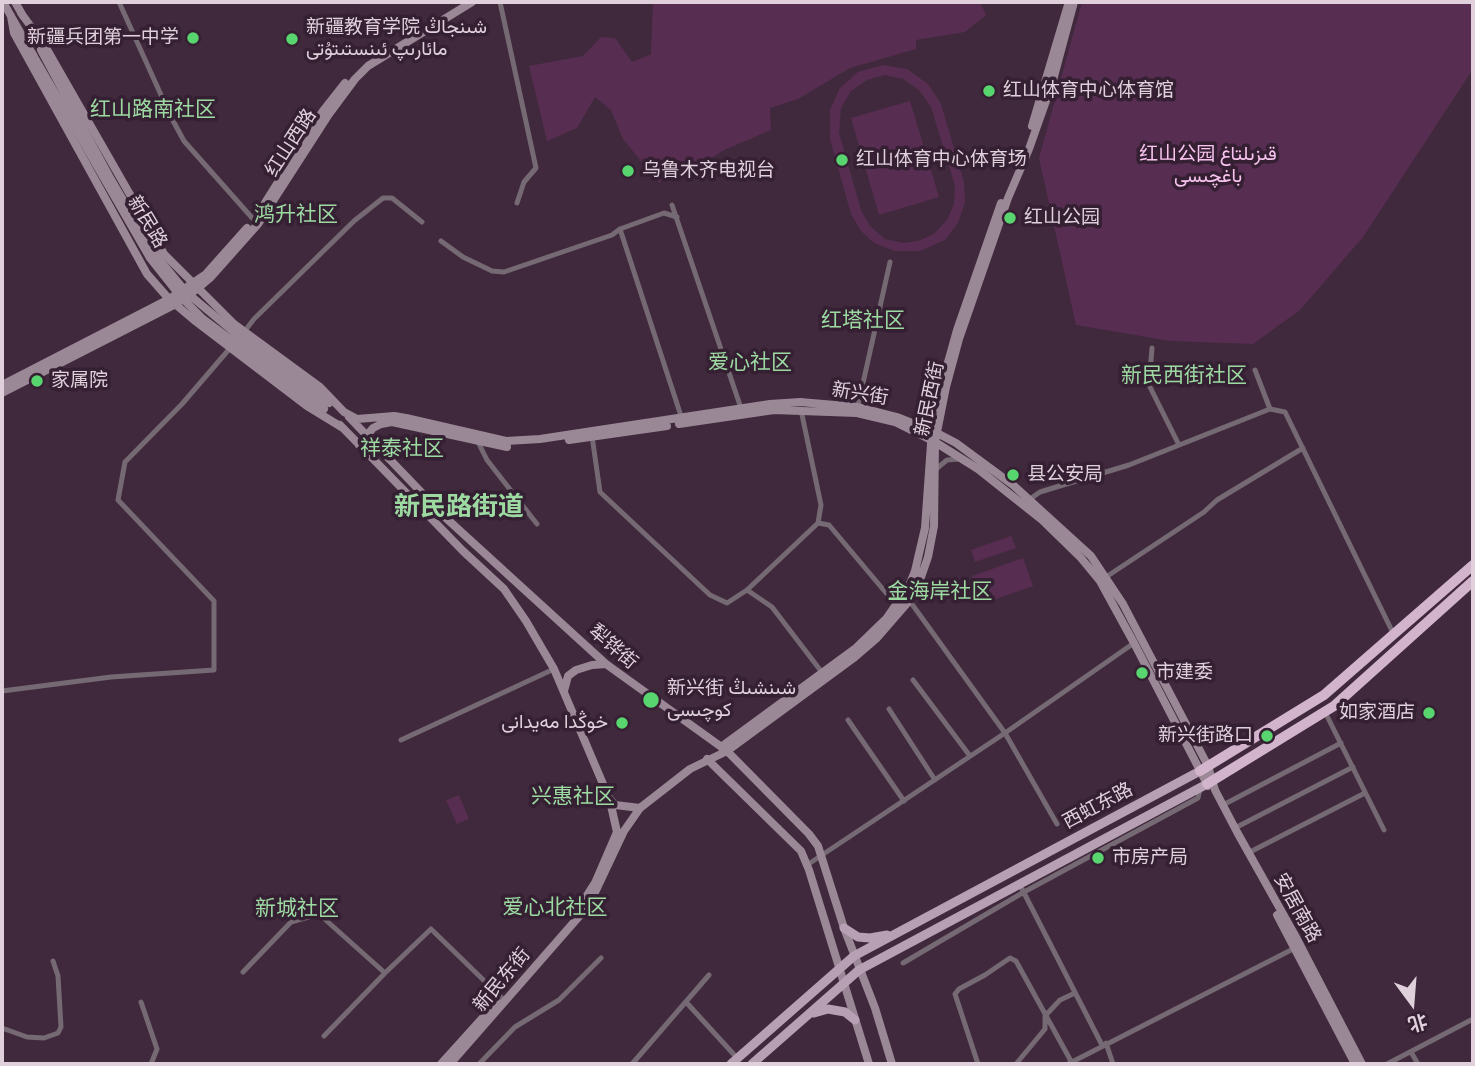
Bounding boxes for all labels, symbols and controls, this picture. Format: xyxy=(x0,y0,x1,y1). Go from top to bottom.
place label: 新疆教育学院 شىنجاڭ مائارىپ ئىنستىتۇتى xyxy=(306,17,487,61)
place label: 新疆兵团第一中学 xyxy=(27,27,179,49)
marker: 新疆兵团第一中学 xyxy=(185,30,201,46)
marker: 新疆教育学院 شىنجاڭ مائارىپ ئىنستىتۇتى xyxy=(284,31,300,47)
place label: 红山体育中心体育馆 xyxy=(1003,80,1174,102)
marker: 红山体育中心体育馆 xyxy=(981,83,997,99)
district label: 红山路南社区 xyxy=(90,97,216,123)
street label: 红山西路 xyxy=(261,105,321,181)
park label: 红山公园 قىزىلتاغ باغچىسى xyxy=(1139,144,1277,188)
place label: 红山体育中心体育场 xyxy=(856,149,1027,171)
marker: 红山体育中心体育场 xyxy=(834,152,850,168)
place label: 乌鲁木齐电视台 xyxy=(642,160,775,182)
marker: 乌鲁木齐电视台 xyxy=(620,163,636,179)
street label: 新民路 xyxy=(123,192,171,252)
district label: 鸿升社区 xyxy=(254,202,338,228)
place label: 红山公园 xyxy=(1024,207,1100,229)
marker: 红山公园 xyxy=(1002,210,1018,226)
district label: 红塔社区 xyxy=(821,308,905,334)
district label: 爱心社区 xyxy=(708,350,792,376)
street label: 新民西街 xyxy=(911,359,949,439)
district label: 新民西街社区 xyxy=(1121,363,1247,389)
place label: 家属院 xyxy=(51,370,108,392)
marker: 家属院 xyxy=(29,373,45,389)
street label: 新兴街 xyxy=(830,378,890,410)
district label: 祥泰社区 xyxy=(360,436,444,462)
place label: 县公安局 xyxy=(1027,464,1103,486)
marker: 县公安局 xyxy=(1005,467,1021,483)
district label: 新民路街道 xyxy=(394,491,524,523)
district label: 金海岸社区 xyxy=(888,579,992,605)
street label: 犁铧街 xyxy=(584,620,642,674)
place label: 市建委 xyxy=(1156,662,1213,684)
marker: 市建委 xyxy=(1134,665,1150,681)
place label: 新兴街 شىنشىڭ كوچىسى xyxy=(667,678,796,722)
marker: 新兴街 شىنشىڭ كوچىسى xyxy=(641,690,661,710)
place label: 如家酒店 xyxy=(1339,702,1415,724)
marker: 如家酒店 xyxy=(1421,705,1437,721)
place label: خوڭدا مەيدانى xyxy=(501,712,608,734)
marker: خوڭدا مەيدانى xyxy=(614,715,630,731)
place label: 新兴街路口 xyxy=(1158,725,1253,747)
marker: 新兴街路口 xyxy=(1259,728,1275,744)
street label: 西虹东路 xyxy=(1059,778,1137,834)
district label: 兴惠社区 xyxy=(531,784,615,810)
place label: 市房产局 xyxy=(1112,847,1188,869)
marker: 市房产局 xyxy=(1090,850,1106,866)
street label: 安居南路 xyxy=(1269,869,1325,947)
district label: 爱心北社区 xyxy=(503,895,607,921)
district label: 新城社区 xyxy=(255,896,339,922)
street label: 新民东街 xyxy=(469,944,535,1016)
north arrow xyxy=(1377,968,1447,1038)
text: 北 xyxy=(1405,1009,1430,1037)

